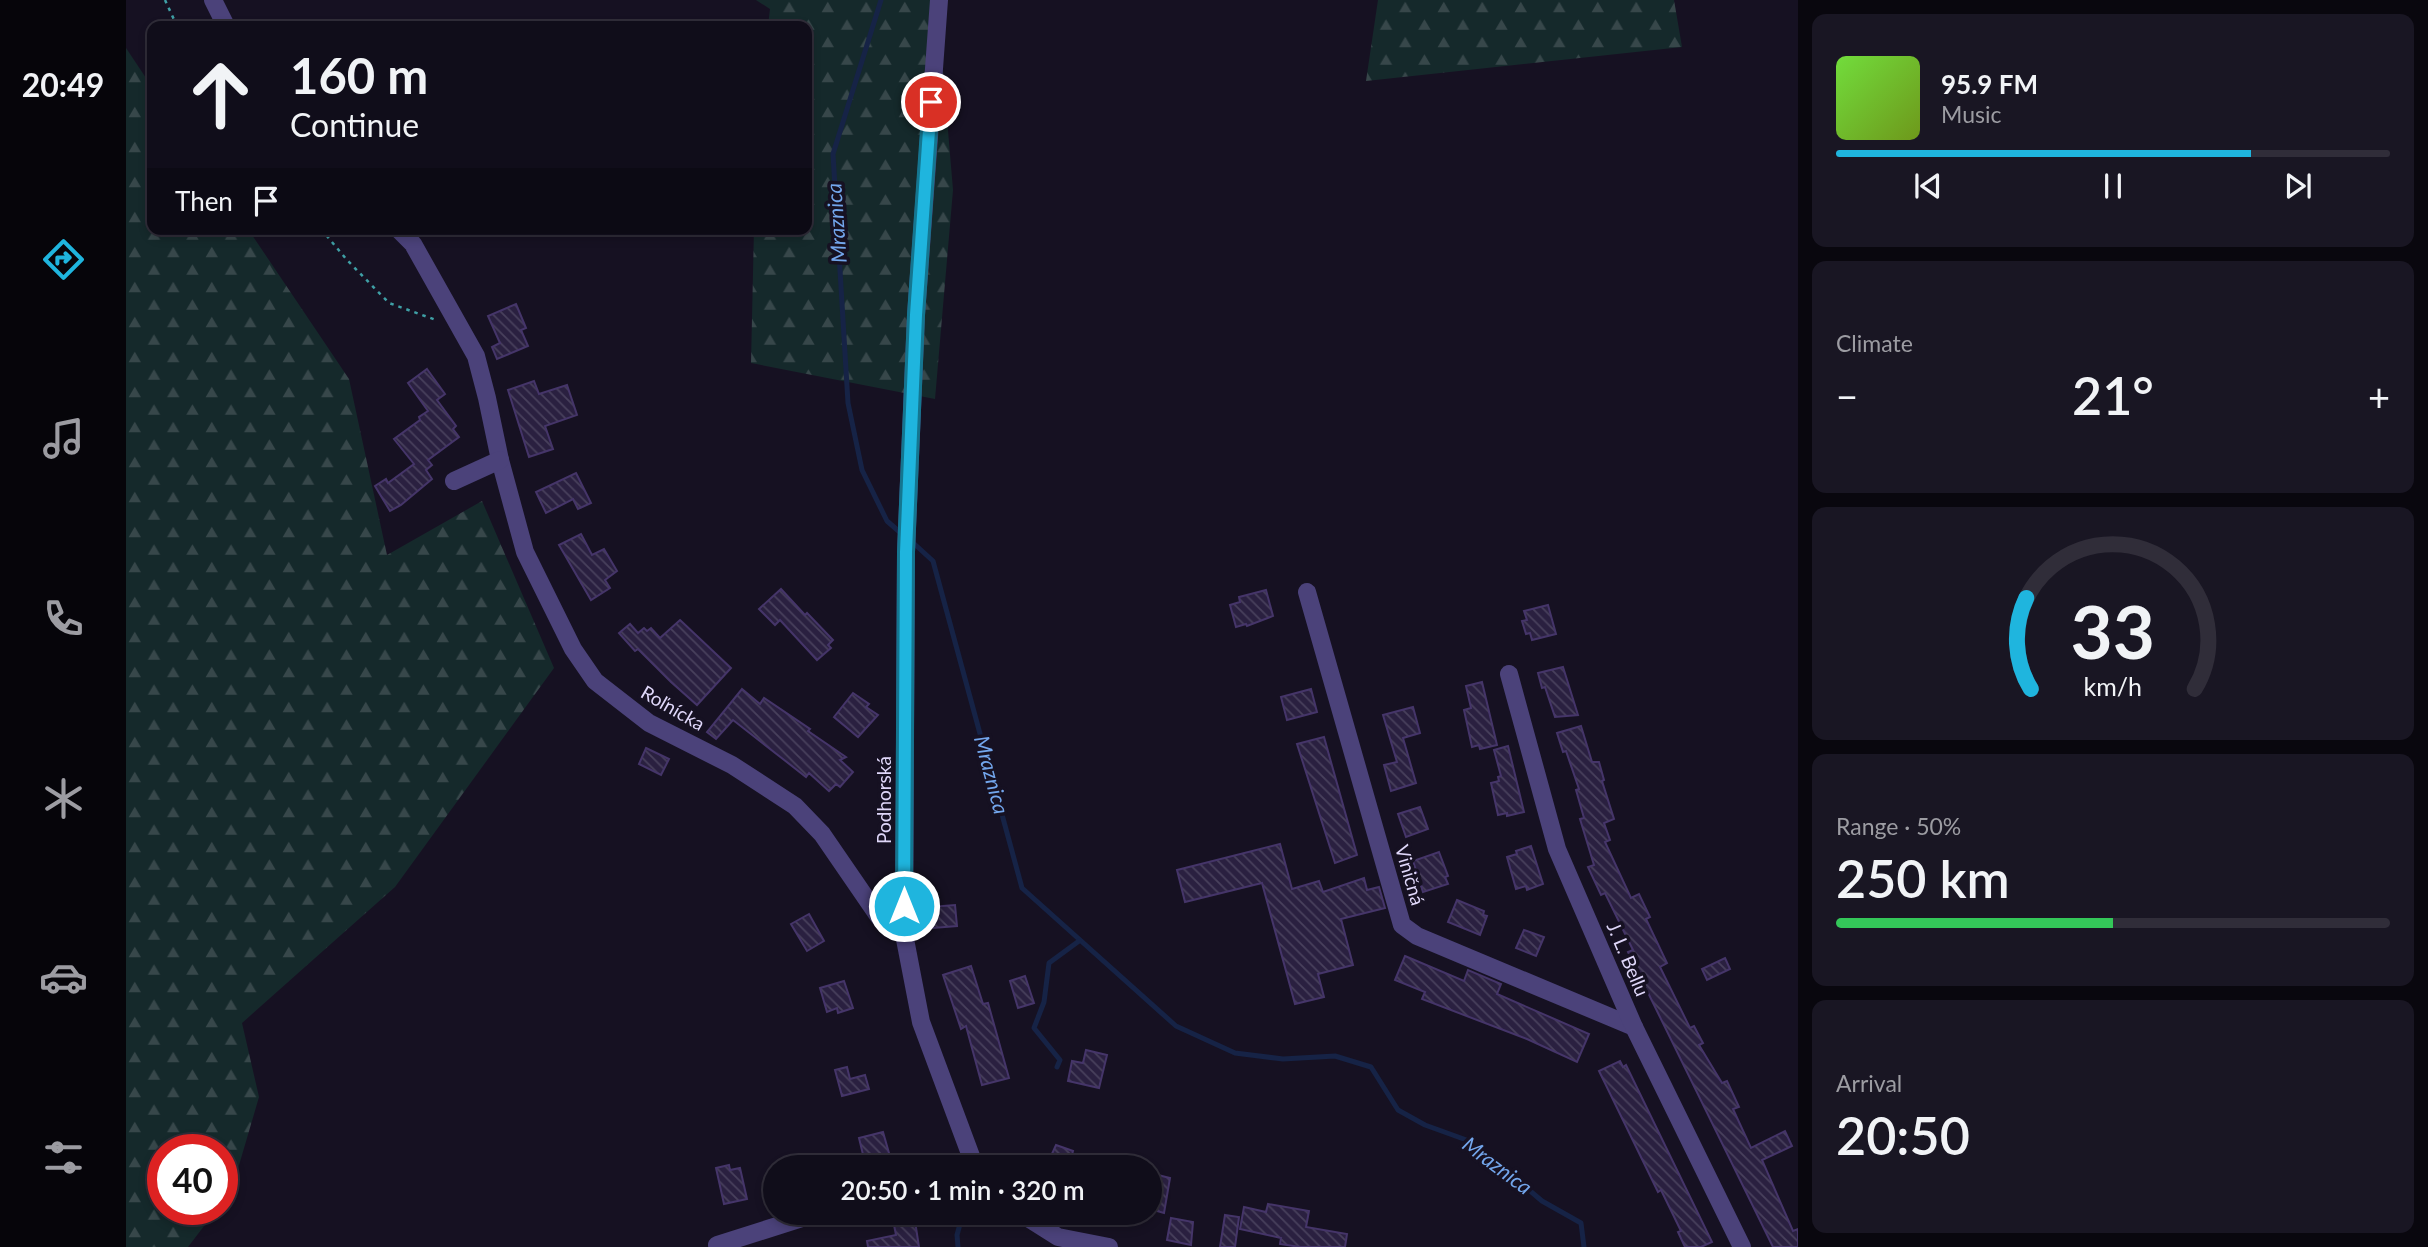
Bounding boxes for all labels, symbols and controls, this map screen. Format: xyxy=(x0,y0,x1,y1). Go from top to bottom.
text: 160 m xyxy=(290,46,428,104)
icon: ahead xyxy=(175,49,266,140)
text: 20:49 xyxy=(22,65,104,104)
text: 95.9 FM xyxy=(1941,68,2038,100)
pin xyxy=(901,72,961,132)
icon: arrive xyxy=(912,83,950,121)
text: Music xyxy=(1941,100,2001,128)
text: Continue xyxy=(290,105,419,144)
icon: previous xyxy=(1909,167,1947,205)
icon: pause xyxy=(2094,167,2132,205)
icon: next xyxy=(2279,167,2317,205)
icon: arrive xyxy=(247,182,285,220)
water label: Mraznica xyxy=(820,182,851,264)
text: Then xyxy=(175,185,233,217)
icon: directions xyxy=(39,235,88,284)
text: Climate xyxy=(1836,329,1913,357)
text: 21° xyxy=(2072,364,2154,426)
text: − xyxy=(1836,373,1858,419)
text: + xyxy=(2368,373,2390,419)
icon: music xyxy=(39,414,88,463)
text: 33 xyxy=(2071,588,2155,676)
icon: phone xyxy=(39,594,88,643)
text: km/h xyxy=(2084,671,2142,701)
street label: Roľnícka xyxy=(637,680,709,735)
water label: Mraznica xyxy=(970,733,1015,817)
street label: Podhorská xyxy=(872,756,895,844)
icon: climate xyxy=(39,774,88,823)
text: Range · 50% xyxy=(1836,812,1961,840)
street label: Viničná xyxy=(1391,842,1430,908)
text: 250 km xyxy=(1836,847,2010,909)
position arrow xyxy=(867,869,941,943)
street label: J. L. Bellu xyxy=(1603,918,1654,999)
icon: car xyxy=(39,953,88,1002)
text: Arrival xyxy=(1836,1069,1902,1097)
text: 20:50 xyxy=(1836,1104,1970,1166)
water label: Mraznica xyxy=(1458,1131,1538,1199)
icon: filters xyxy=(39,1133,88,1182)
speed limit sign: 40 xyxy=(147,1134,238,1225)
text: 20:50 · 1 min · 320 m xyxy=(840,1174,1085,1206)

